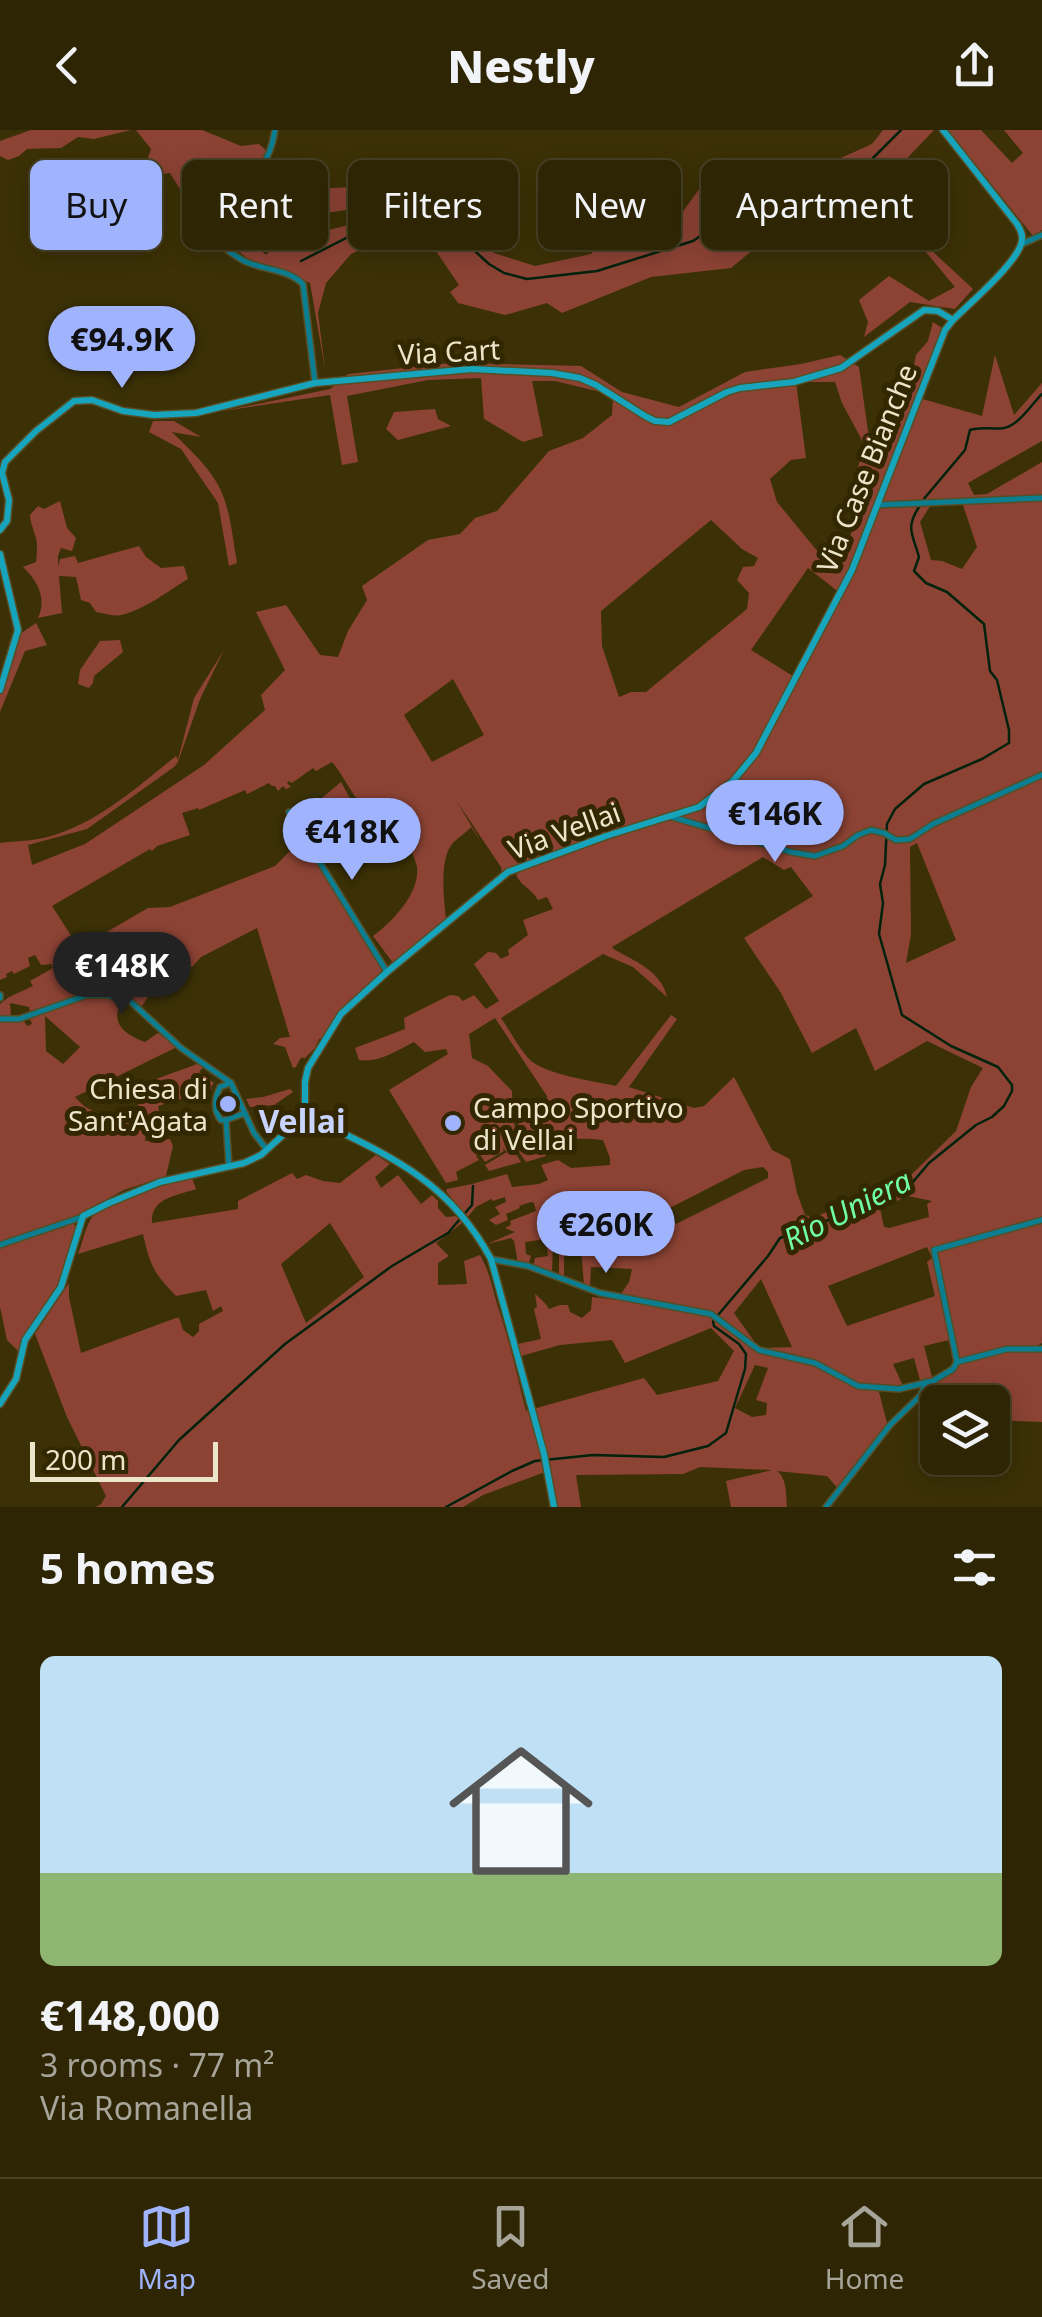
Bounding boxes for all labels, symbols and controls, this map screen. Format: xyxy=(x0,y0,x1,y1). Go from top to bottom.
text: Nestly xyxy=(447,35,595,96)
icon: back xyxy=(40,38,95,93)
icon: share xyxy=(947,38,1002,93)
chip: Buy xyxy=(30,160,162,250)
chip: Rent xyxy=(182,160,328,250)
chip: Filters xyxy=(348,160,518,250)
chip: New xyxy=(538,160,681,250)
chip: Apartment xyxy=(701,160,948,250)
pin: €94.9K xyxy=(41,306,203,391)
text: €94.9K xyxy=(70,317,174,360)
street label: Via Cart xyxy=(397,329,501,373)
street label: Via Case Bianche xyxy=(807,358,925,578)
pin: €146K xyxy=(705,780,845,865)
text: €146K xyxy=(728,791,822,834)
street label: Via Vellai xyxy=(503,792,625,868)
pin: €418K xyxy=(282,798,422,883)
text: €418K xyxy=(305,809,399,852)
pin: €148K xyxy=(52,932,192,1017)
text: €148K xyxy=(75,943,169,986)
place label: Chiesa di Sant'Agata xyxy=(68,1069,208,1139)
place label: Campo Sportivo di Vellai xyxy=(473,1088,684,1158)
marker: Chiesa di Sant'Agata xyxy=(217,1093,239,1115)
district label: Vellai xyxy=(258,1099,346,1142)
marker: Campo Sportivo di Vellai xyxy=(442,1112,464,1134)
water label: Rio Uniera xyxy=(776,1159,918,1259)
pin: €260K xyxy=(536,1191,676,1276)
text: €260K xyxy=(559,1202,653,1245)
map controls xyxy=(920,1385,1010,1475)
button: layers xyxy=(920,1385,1010,1475)
scale bar xyxy=(30,1437,218,1482)
text: 200 m xyxy=(45,1440,127,1478)
text: 5 homes xyxy=(40,1539,216,1596)
icon: filters xyxy=(947,1540,1002,1595)
icon: home xyxy=(431,1721,611,1901)
text: €148,000 xyxy=(40,1986,220,2043)
text: 3 rooms · 77 m² xyxy=(40,2043,274,2086)
text: Via Romanella xyxy=(40,2086,253,2129)
tab: Map xyxy=(138,2199,196,2297)
tab: Saved xyxy=(471,2199,549,2297)
tab: Home xyxy=(825,2199,904,2297)

